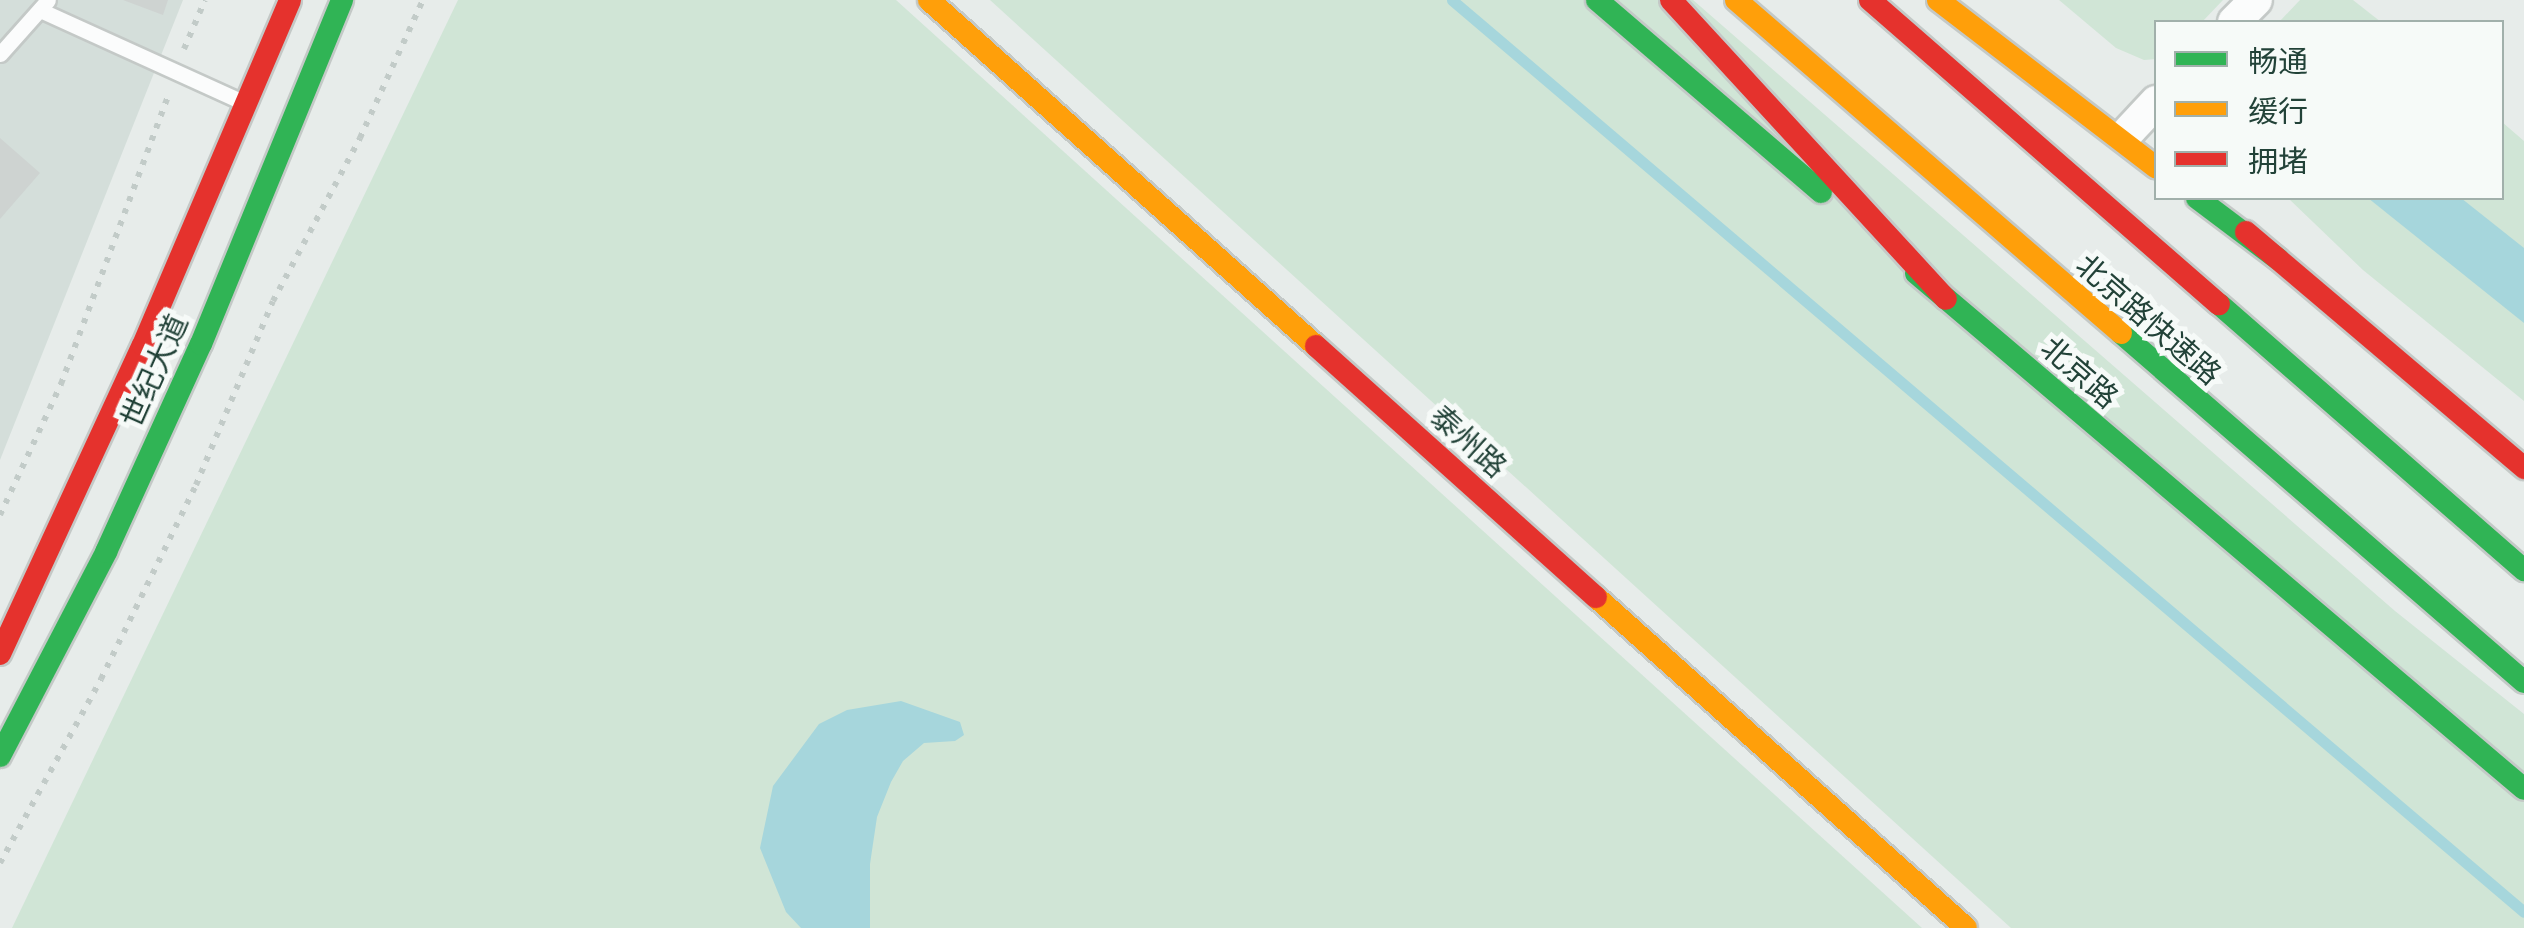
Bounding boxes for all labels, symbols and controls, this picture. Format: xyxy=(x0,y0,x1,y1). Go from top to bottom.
legend xyxy=(2154,20,2504,200)
text: 畅通 xyxy=(2248,44,2308,80)
text: 缓行 xyxy=(2248,94,2308,130)
text: 拥堵 xyxy=(2248,144,2308,180)
street label: 北京路快速路 xyxy=(2068,247,2228,393)
street label: 世纪大道 xyxy=(114,309,196,433)
street label: 北京路 xyxy=(2033,330,2125,416)
street label: 泰州路 xyxy=(1423,399,1513,485)

